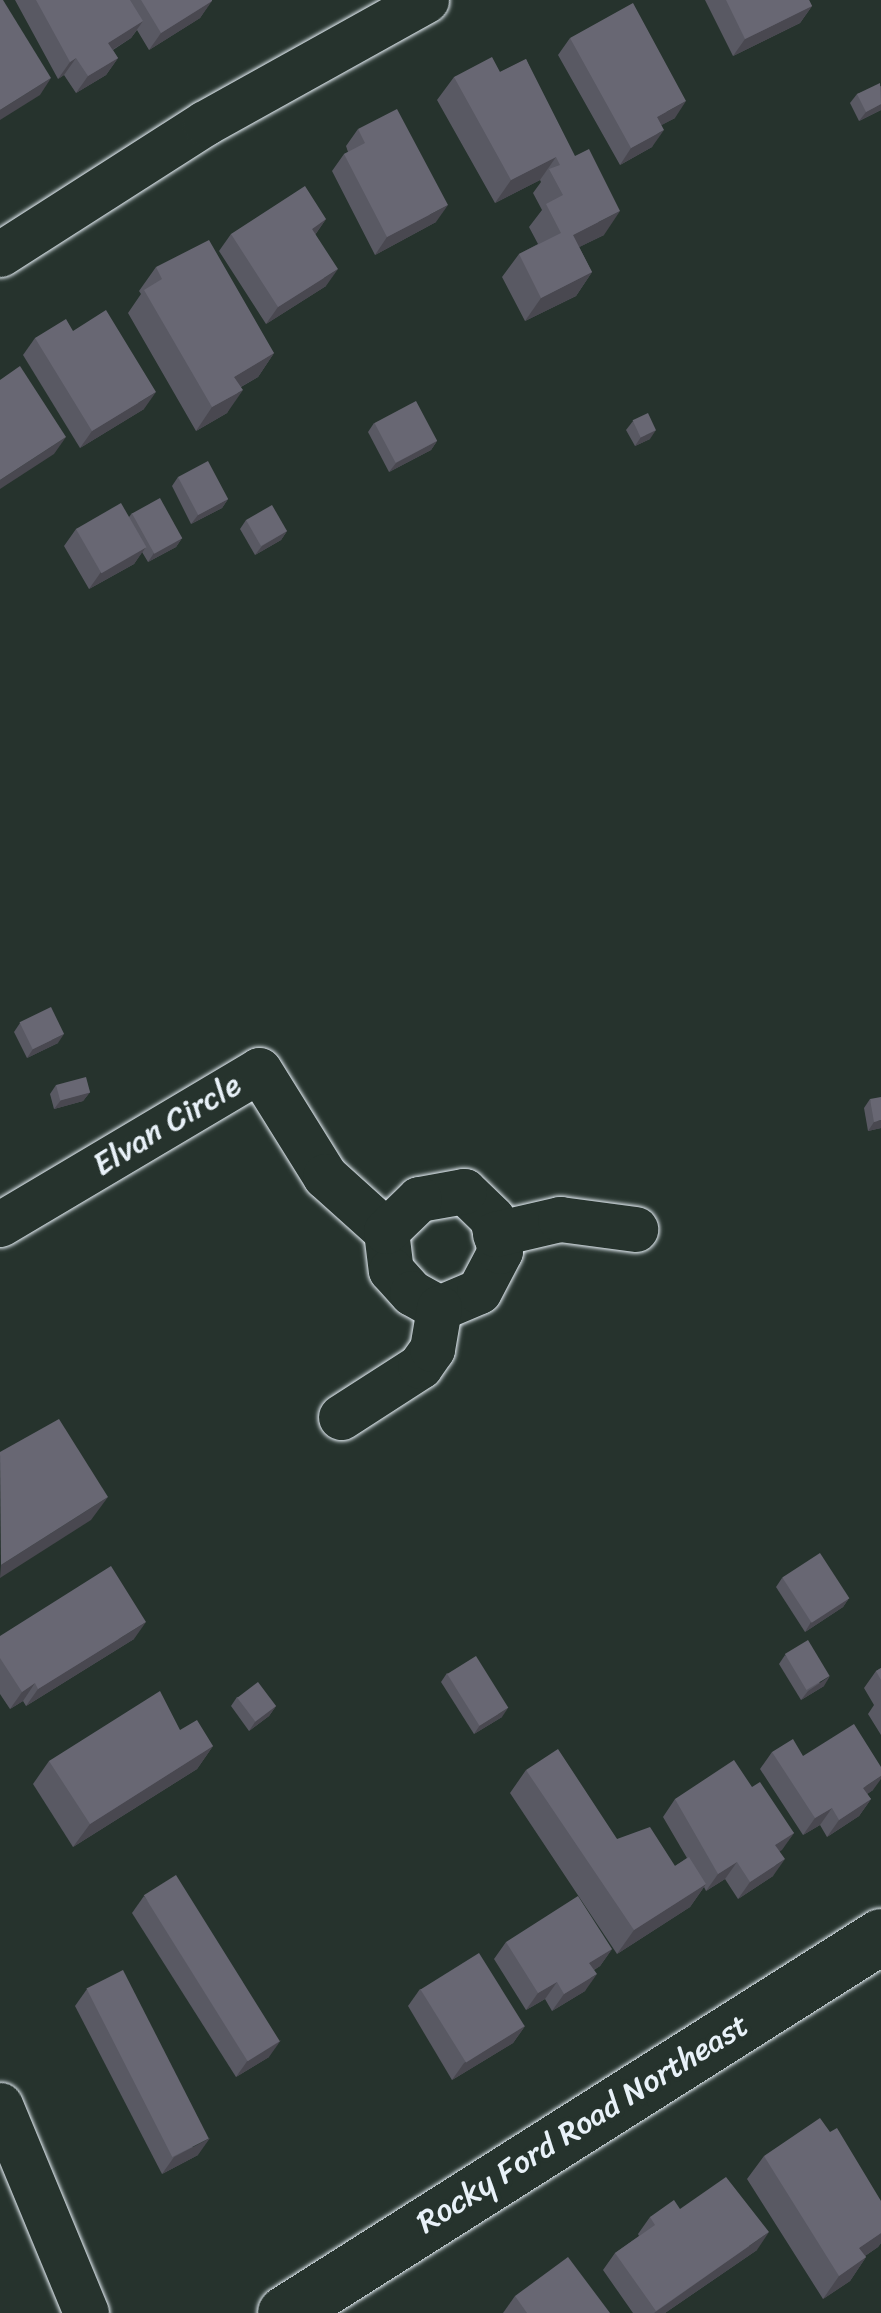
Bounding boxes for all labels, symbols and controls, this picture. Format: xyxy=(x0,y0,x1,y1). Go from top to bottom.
street label: Elvan Circle xyxy=(86,1066,248,1184)
street label: Rocky Ford Road Northeast xyxy=(409,2005,757,2243)

